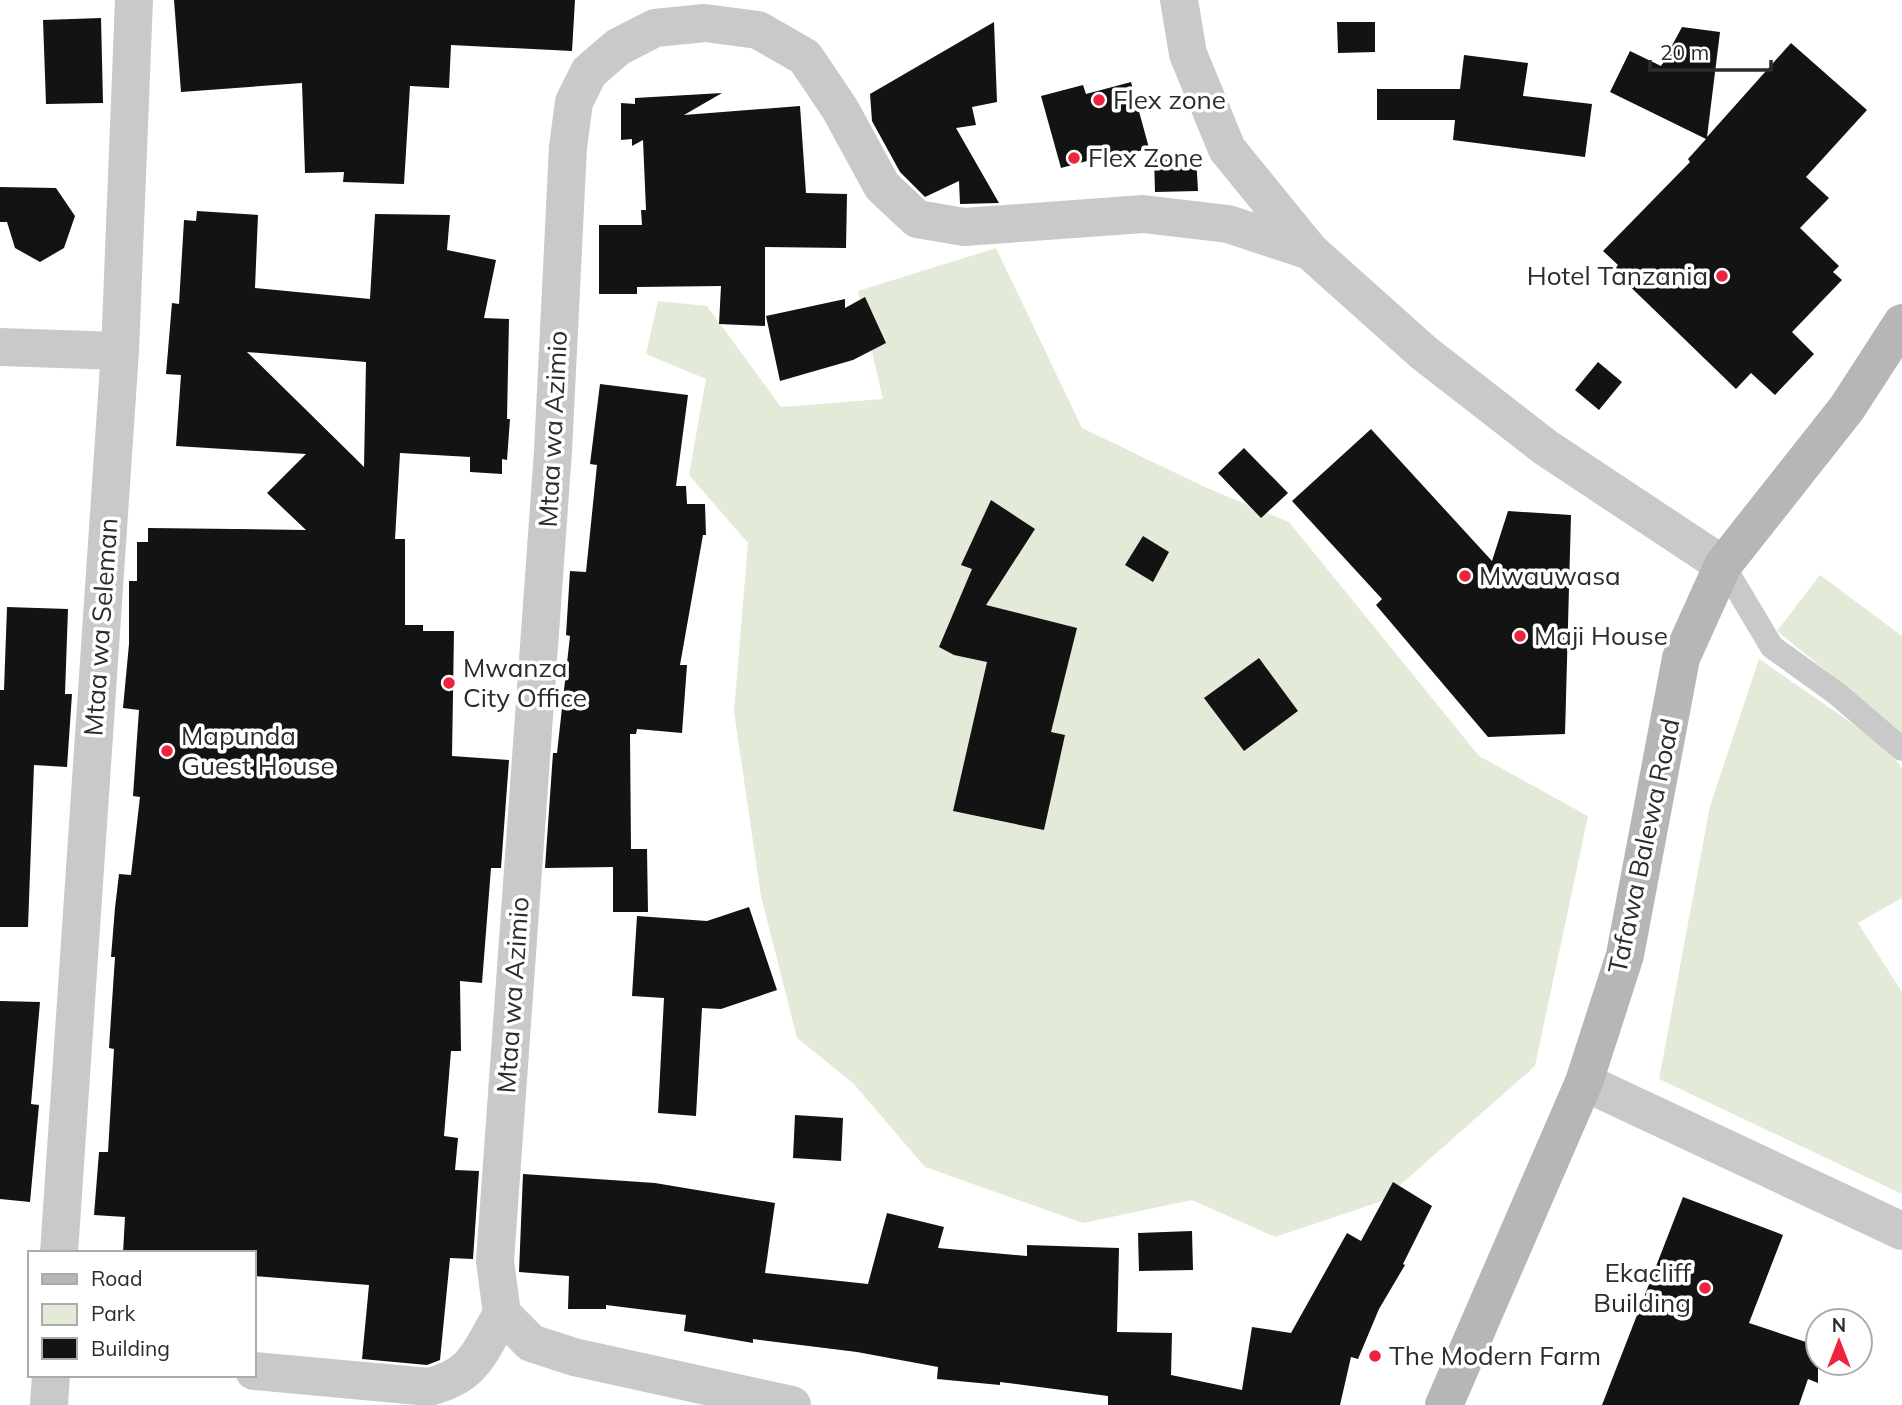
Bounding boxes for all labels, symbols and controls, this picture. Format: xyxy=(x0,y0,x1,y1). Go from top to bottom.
scale bar xyxy=(1650,28,1771,72)
text: 20 m xyxy=(1660,39,1709,65)
place label: Flex zone xyxy=(1113,83,1226,116)
marker: Flex zone xyxy=(1091,92,1107,108)
place label: Flex Zone xyxy=(1088,141,1203,174)
marker: Flex Zone xyxy=(1066,150,1082,166)
place label: Hotel Tanzania xyxy=(1527,259,1708,292)
marker: Hotel Tanzania xyxy=(1714,268,1730,284)
street label: Mtaa wa Azimio xyxy=(531,330,574,528)
street label: Mtaa wa Seleman xyxy=(76,517,125,737)
place label: Mwauwasa xyxy=(1479,559,1621,592)
marker: Mwauwasa xyxy=(1457,568,1473,584)
place label: Maji House xyxy=(1534,619,1668,652)
marker: Maji House xyxy=(1512,628,1528,644)
place label: Mwanza City Office xyxy=(463,651,587,714)
marker: Mwanza City Office xyxy=(441,675,457,691)
street label: Tafawa Balewa Road xyxy=(1600,715,1687,977)
place label: Mapunda Guest House xyxy=(181,719,335,782)
marker: Mapunda Guest House xyxy=(159,743,175,759)
street label: Mtaa wa Azimio xyxy=(489,896,536,1094)
legend xyxy=(28,1251,256,1377)
place label: Ekacliff Building xyxy=(1593,1256,1692,1319)
text: Road xyxy=(91,1265,142,1291)
marker: Ekacliff Building xyxy=(1697,1280,1713,1296)
text: Park xyxy=(91,1300,135,1326)
north arrow xyxy=(1804,1307,1874,1377)
text: N xyxy=(1832,1313,1846,1337)
text: Building xyxy=(91,1335,170,1361)
place label: The Modern Farm xyxy=(1389,1339,1601,1372)
marker: The Modern Farm xyxy=(1367,1348,1383,1364)

